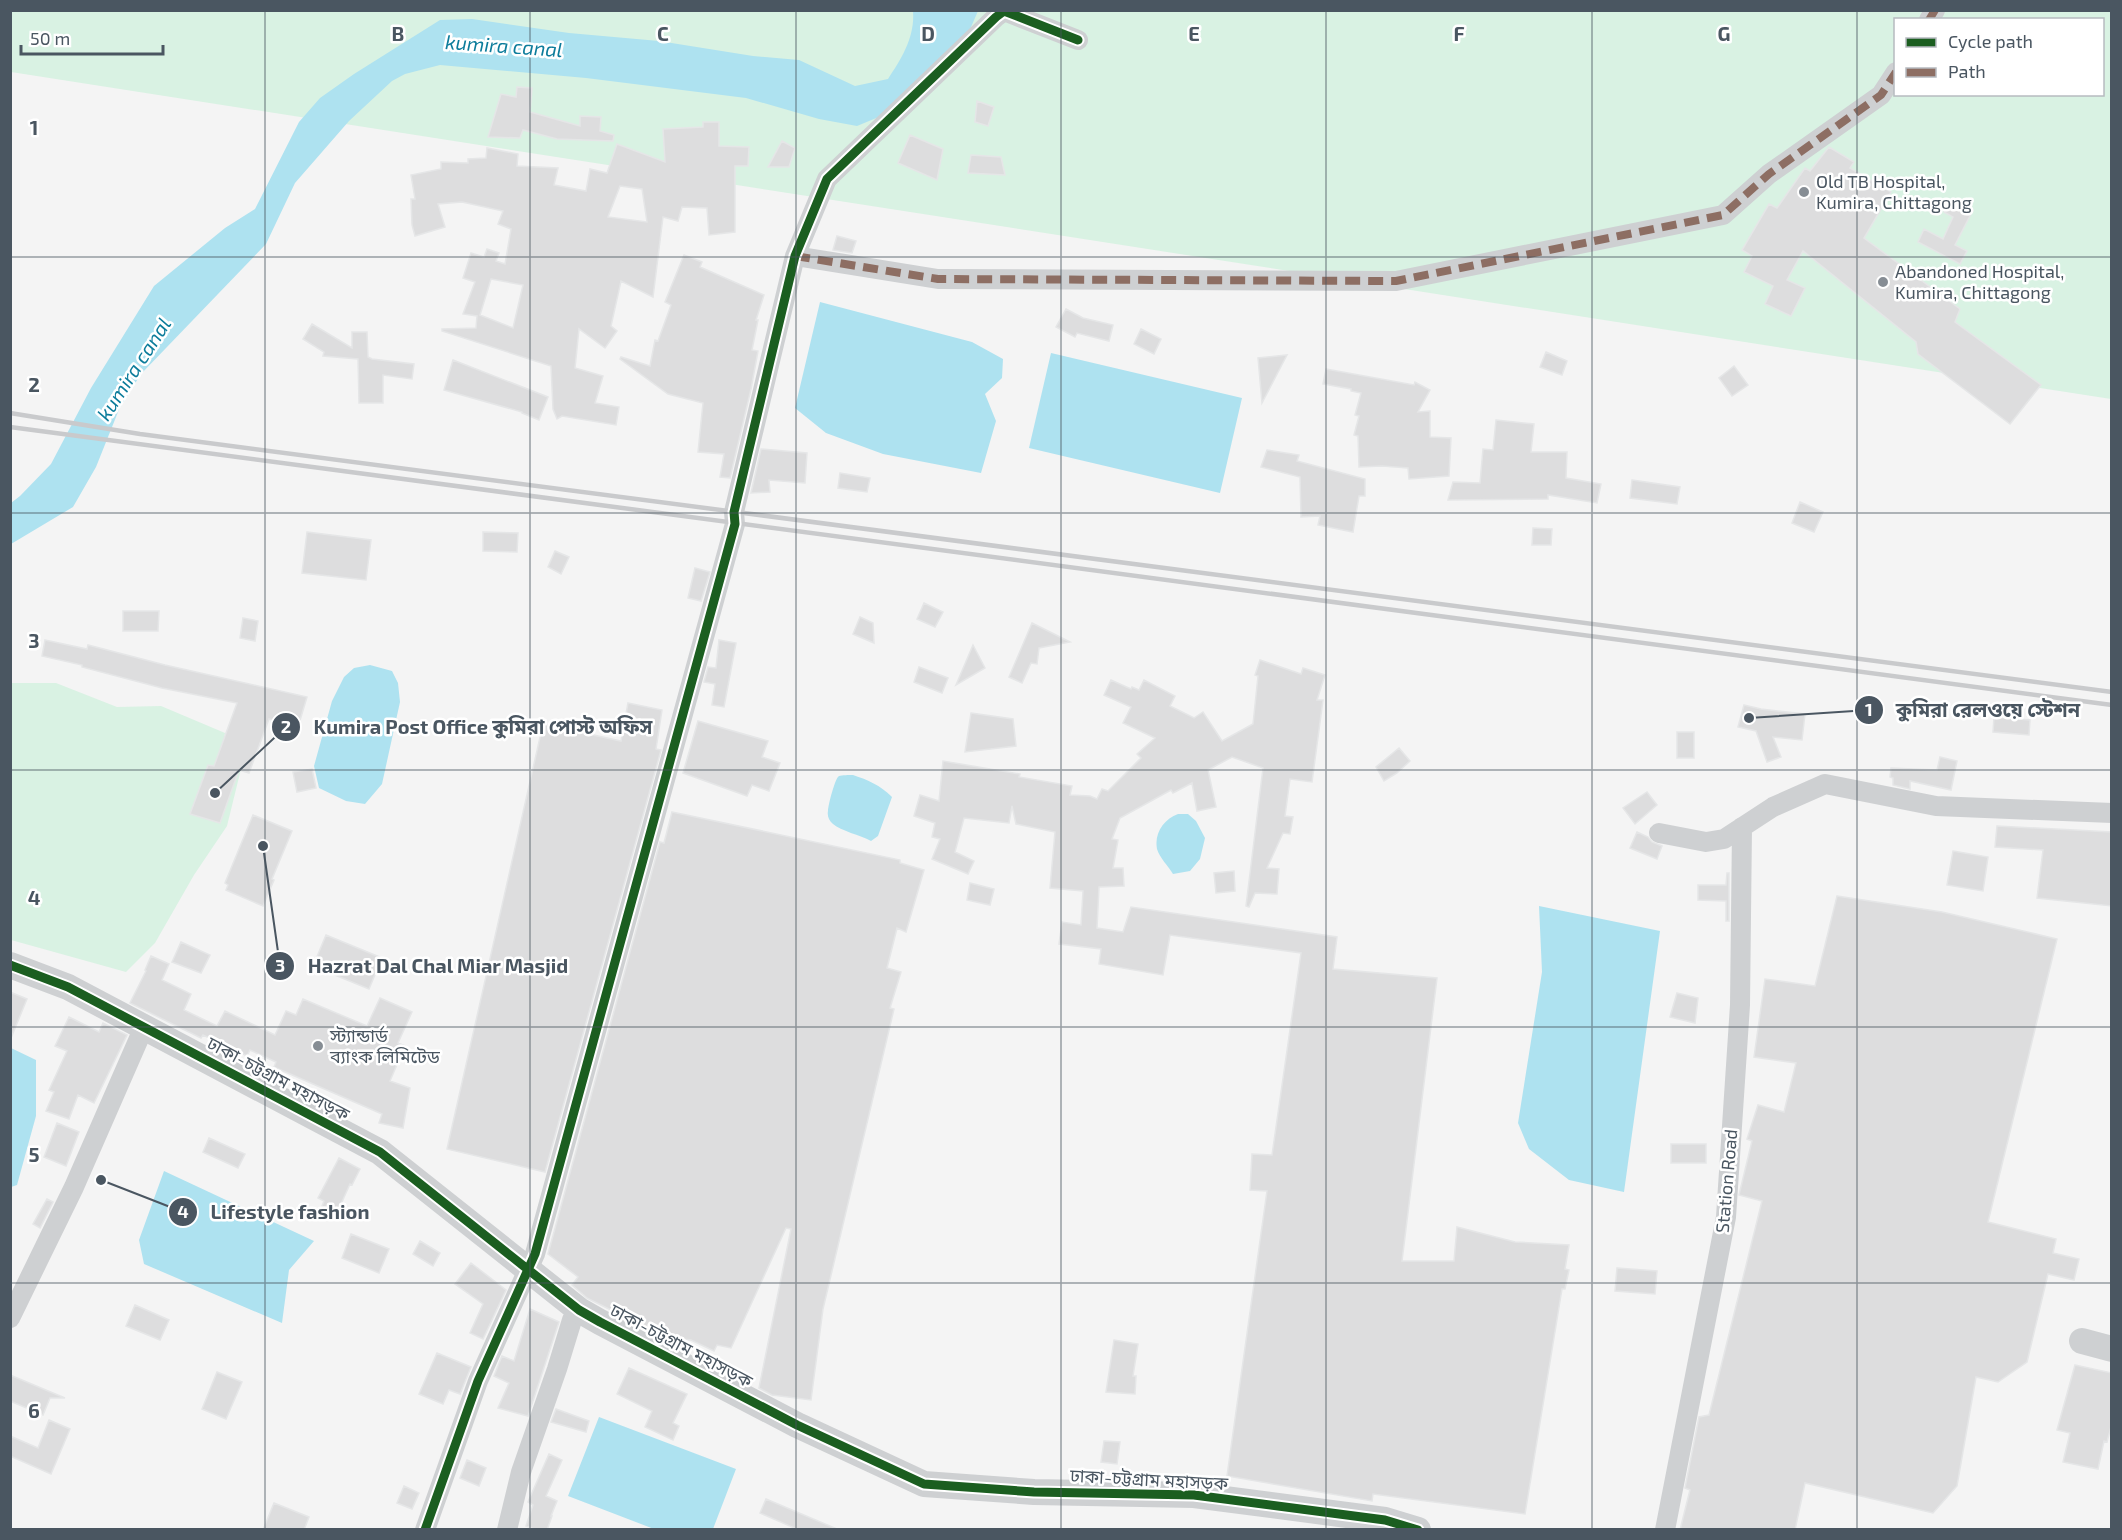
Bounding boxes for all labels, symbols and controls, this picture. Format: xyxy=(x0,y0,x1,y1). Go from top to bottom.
scale bar xyxy=(21,18,164,56)
legend xyxy=(1894,18,2104,96)
text: B xyxy=(392,21,404,45)
text: C xyxy=(657,21,669,45)
text: D xyxy=(921,21,935,45)
text: E xyxy=(1188,21,1200,45)
text: F xyxy=(1453,21,1465,45)
text: G xyxy=(1718,21,1730,45)
text: 50 m xyxy=(30,27,70,49)
water label: kumira canal xyxy=(445,29,564,61)
text: Cycle path xyxy=(1948,30,2033,52)
text: Path xyxy=(1948,60,1986,82)
text: 1 xyxy=(30,115,38,139)
place label: Old TB Hospital, Kumira, Chittagong xyxy=(1816,170,1972,213)
marker: Old TB Hospital, Kumira, Chittagong xyxy=(1797,185,1811,199)
place label: Abandoned Hospital, Kumira, Chittagong xyxy=(1895,260,2064,303)
marker: Abandoned Hospital, Kumira, Chittagong xyxy=(1876,275,1890,289)
water label: kumira canal xyxy=(91,313,175,424)
text: 2 xyxy=(28,372,40,396)
text: 3 xyxy=(28,628,40,652)
callout: কুমিরা রেলওয়ে স্টেশন xyxy=(1854,691,2093,729)
text: কুমিরা রেলওয়ে স্টেশন xyxy=(1895,697,2081,722)
text: 1 xyxy=(1865,698,1873,720)
callout: Kumira Post Office কুমিরা পোস্ট অফিস xyxy=(271,708,664,746)
text: Kumira Post Office কুমিরা পোস্ট অফিস xyxy=(314,714,654,739)
text: 2 xyxy=(281,715,291,737)
text: 4 xyxy=(28,885,41,909)
callout: Hazrat Dal Chal Miar Masjid xyxy=(265,947,581,985)
text: Hazrat Dal Chal Miar Masjid xyxy=(308,953,568,977)
text: 3 xyxy=(275,954,285,976)
place label: স্ট্যান্ডার্ড ব্যাংক লিমিটেড xyxy=(329,1024,440,1067)
street label: ঢাকা-চট্টগ্রাম মহাসড়ক xyxy=(203,1031,354,1125)
marker: স্ট্যান্ডার্ড ব্যাংক লিমিটেড xyxy=(311,1039,325,1053)
street label: Station Road xyxy=(1711,1128,1742,1234)
text: 5 xyxy=(28,1142,40,1166)
callout: Lifestyle fashion xyxy=(168,1193,382,1231)
text: Lifestyle fashion xyxy=(211,1199,369,1224)
text: 4 xyxy=(177,1200,189,1222)
street label: ঢাকা-চট্টগ্রাম মহাসড়ক xyxy=(606,1298,757,1392)
text: 6 xyxy=(28,1398,40,1422)
street label: ঢাকা-চট্টগ্রাম মহাসড়ক xyxy=(1069,1464,1229,1494)

